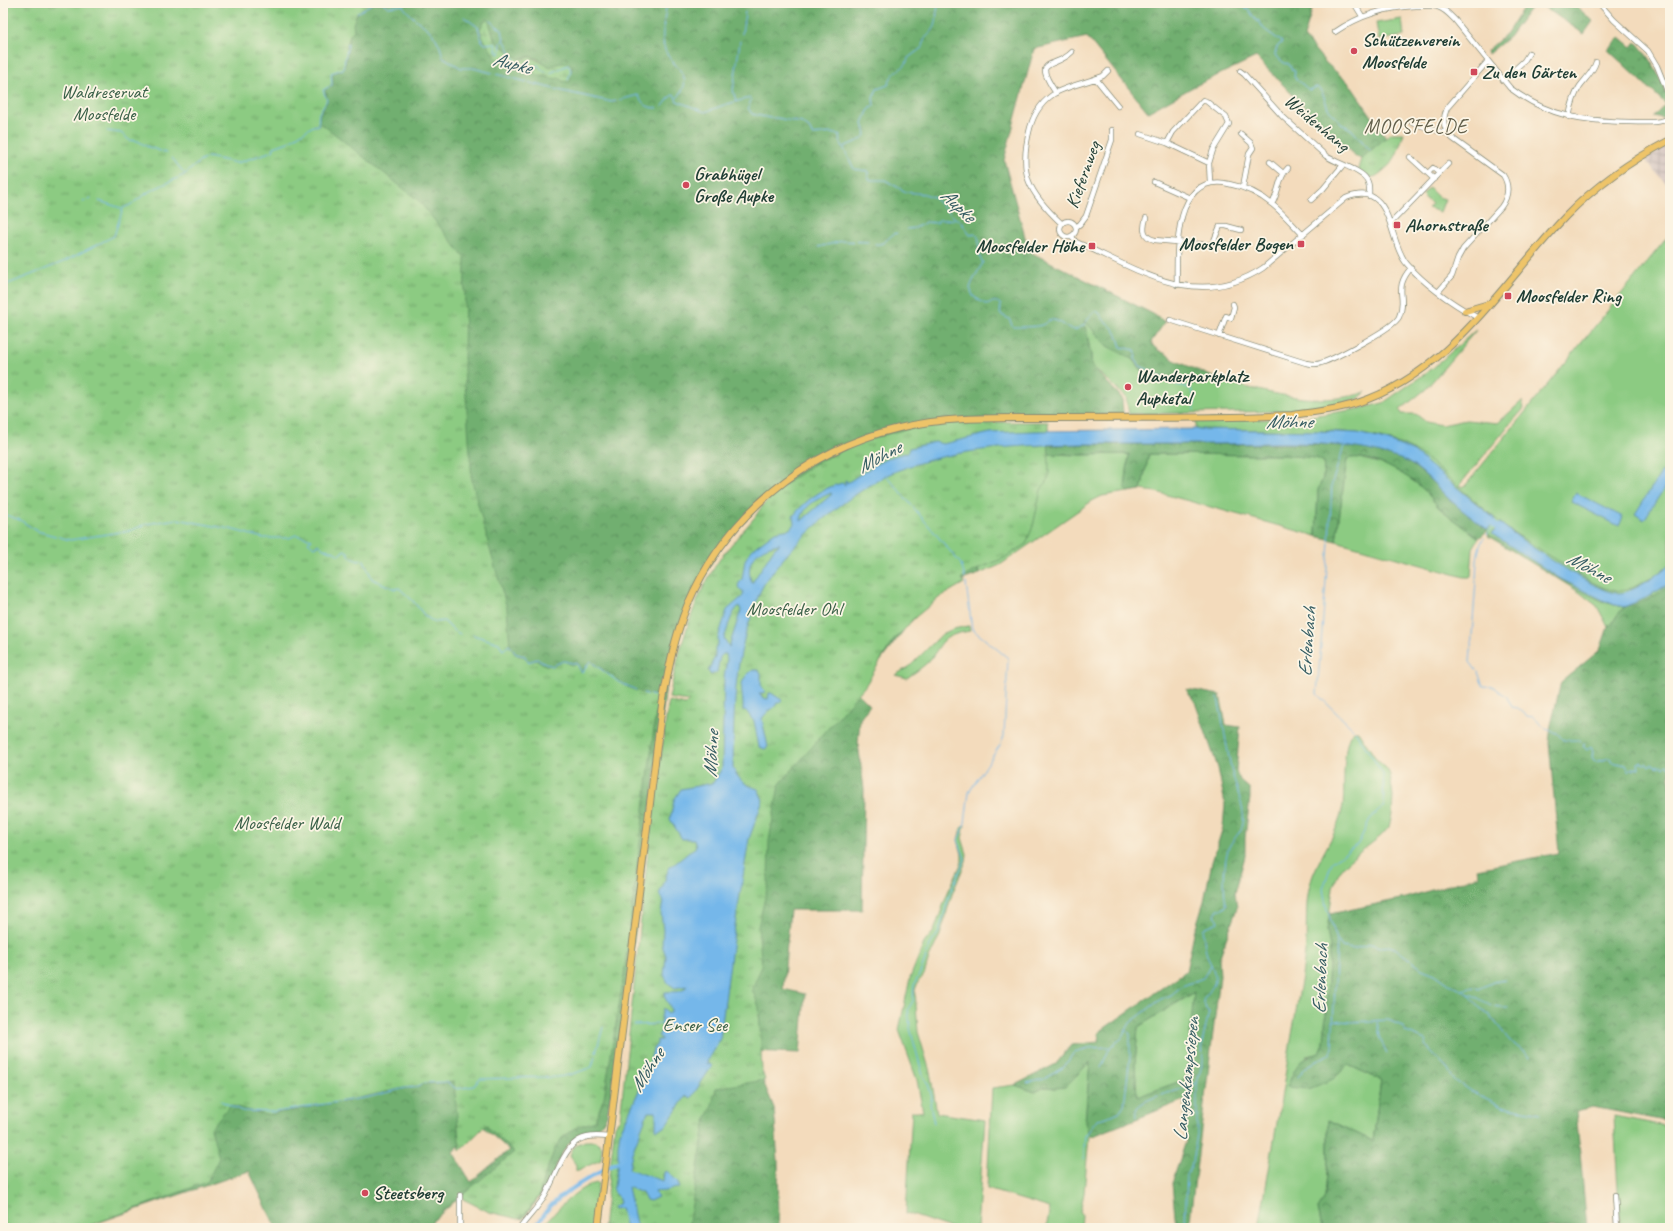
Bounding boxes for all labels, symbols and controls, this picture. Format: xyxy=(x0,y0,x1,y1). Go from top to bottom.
place label: Schützenverein Moosfelde xyxy=(1362,28,1461,74)
water label: Aupke xyxy=(490,46,537,81)
marker: Schützenverein Moosfelde xyxy=(1349,46,1359,56)
place label: Zu den Gärten xyxy=(1482,60,1577,84)
marker: Zu den Gärten xyxy=(1469,67,1479,77)
park label: Waldreservat Moosfelde xyxy=(61,80,149,126)
street label: Weidenhang xyxy=(1279,89,1356,158)
district label: MOOSFELDE xyxy=(1364,114,1469,139)
street label: Kiefernweg xyxy=(1060,137,1107,212)
place label: Grabhügel Große Aupke xyxy=(694,162,775,208)
marker: Grabhügel Große Aupke xyxy=(681,180,691,190)
water label: Aupke xyxy=(935,183,983,230)
place label: Ahornstraße xyxy=(1405,213,1489,237)
marker: Ahornstraße xyxy=(1392,220,1402,230)
place label: Moosfelder Bogen xyxy=(1179,232,1294,256)
place label: Moosfelder Höhe xyxy=(976,234,1086,258)
marker: Moosfelder Bogen xyxy=(1296,239,1306,249)
marker: Moosfelder Höhe xyxy=(1087,241,1097,251)
place label: Moosfelder Ring xyxy=(1516,284,1623,308)
marker: Moosfelder Ring xyxy=(1503,291,1513,301)
place label: Wanderparkplatz Aupketal xyxy=(1136,364,1250,410)
marker: Wanderparkplatz Aupketal xyxy=(1123,382,1133,392)
water label: Möhne xyxy=(1266,409,1316,434)
water label: Möhne xyxy=(853,433,908,479)
water label: Möhne xyxy=(1563,545,1618,591)
park label: Moosfelder Ohl xyxy=(747,597,845,621)
water label: Erlenbach xyxy=(1292,605,1322,678)
water label: Möhne xyxy=(697,727,725,778)
park label: Moosfelder Wald xyxy=(234,811,343,835)
water label: Erlenbach xyxy=(1306,942,1334,1014)
park label: Enser See xyxy=(663,1013,729,1037)
water label: Langenkampsiepen xyxy=(1167,1014,1205,1142)
water label: Möhne xyxy=(624,1041,672,1096)
place label: Steetsberg xyxy=(373,1181,445,1205)
marker: Steetsberg xyxy=(360,1188,370,1198)

